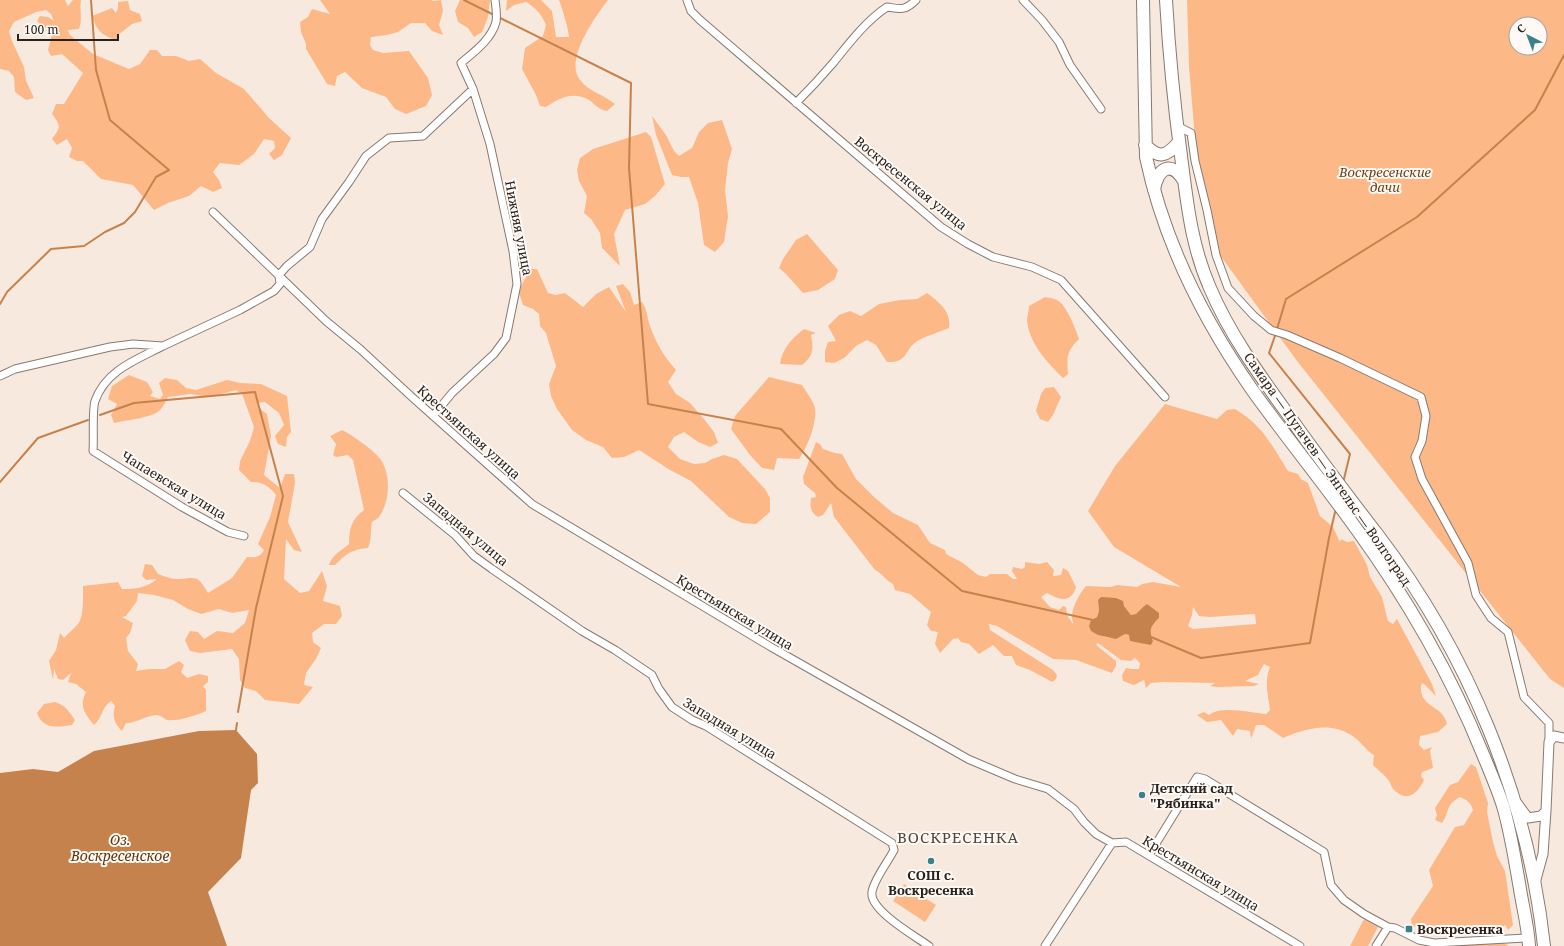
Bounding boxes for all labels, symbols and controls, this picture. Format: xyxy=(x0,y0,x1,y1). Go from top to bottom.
scale bar xyxy=(18,16,118,42)
north arrow xyxy=(1508,16,1548,56)
text: С xyxy=(1513,20,1529,36)
text: 100 m xyxy=(24,21,59,38)
street label: Воскресенская улица xyxy=(851,132,971,234)
park label: Воскресенские дачи xyxy=(1338,163,1432,196)
street label: Нижняя улица xyxy=(501,179,537,277)
street label: Самара — Пугачев — Энгельс — Волгоград xyxy=(1240,349,1416,589)
street label: Крестьянская улица xyxy=(413,381,525,483)
street label: Чапаевская улица xyxy=(118,446,230,524)
street label: Западная улица xyxy=(420,488,512,570)
street label: Крестьянская улица xyxy=(673,570,797,654)
street label: Западная улица xyxy=(680,693,780,763)
place label: Детский сад "Рябинка" xyxy=(1150,779,1233,812)
marker: Детский сад "Рябинка" xyxy=(1137,790,1147,800)
district label: ВОСКРЕСЕНКА xyxy=(897,827,1019,847)
water label: Оз. Воскресенское xyxy=(70,830,169,865)
street label: Крестьянская улица xyxy=(1139,831,1263,915)
marker: СОШ с. Воскресенка xyxy=(926,856,936,866)
place label: СОШ с. Воскресенка xyxy=(888,866,974,899)
place label: Воскресенка xyxy=(1417,920,1503,938)
marker: Воскресенка xyxy=(1404,924,1414,934)

